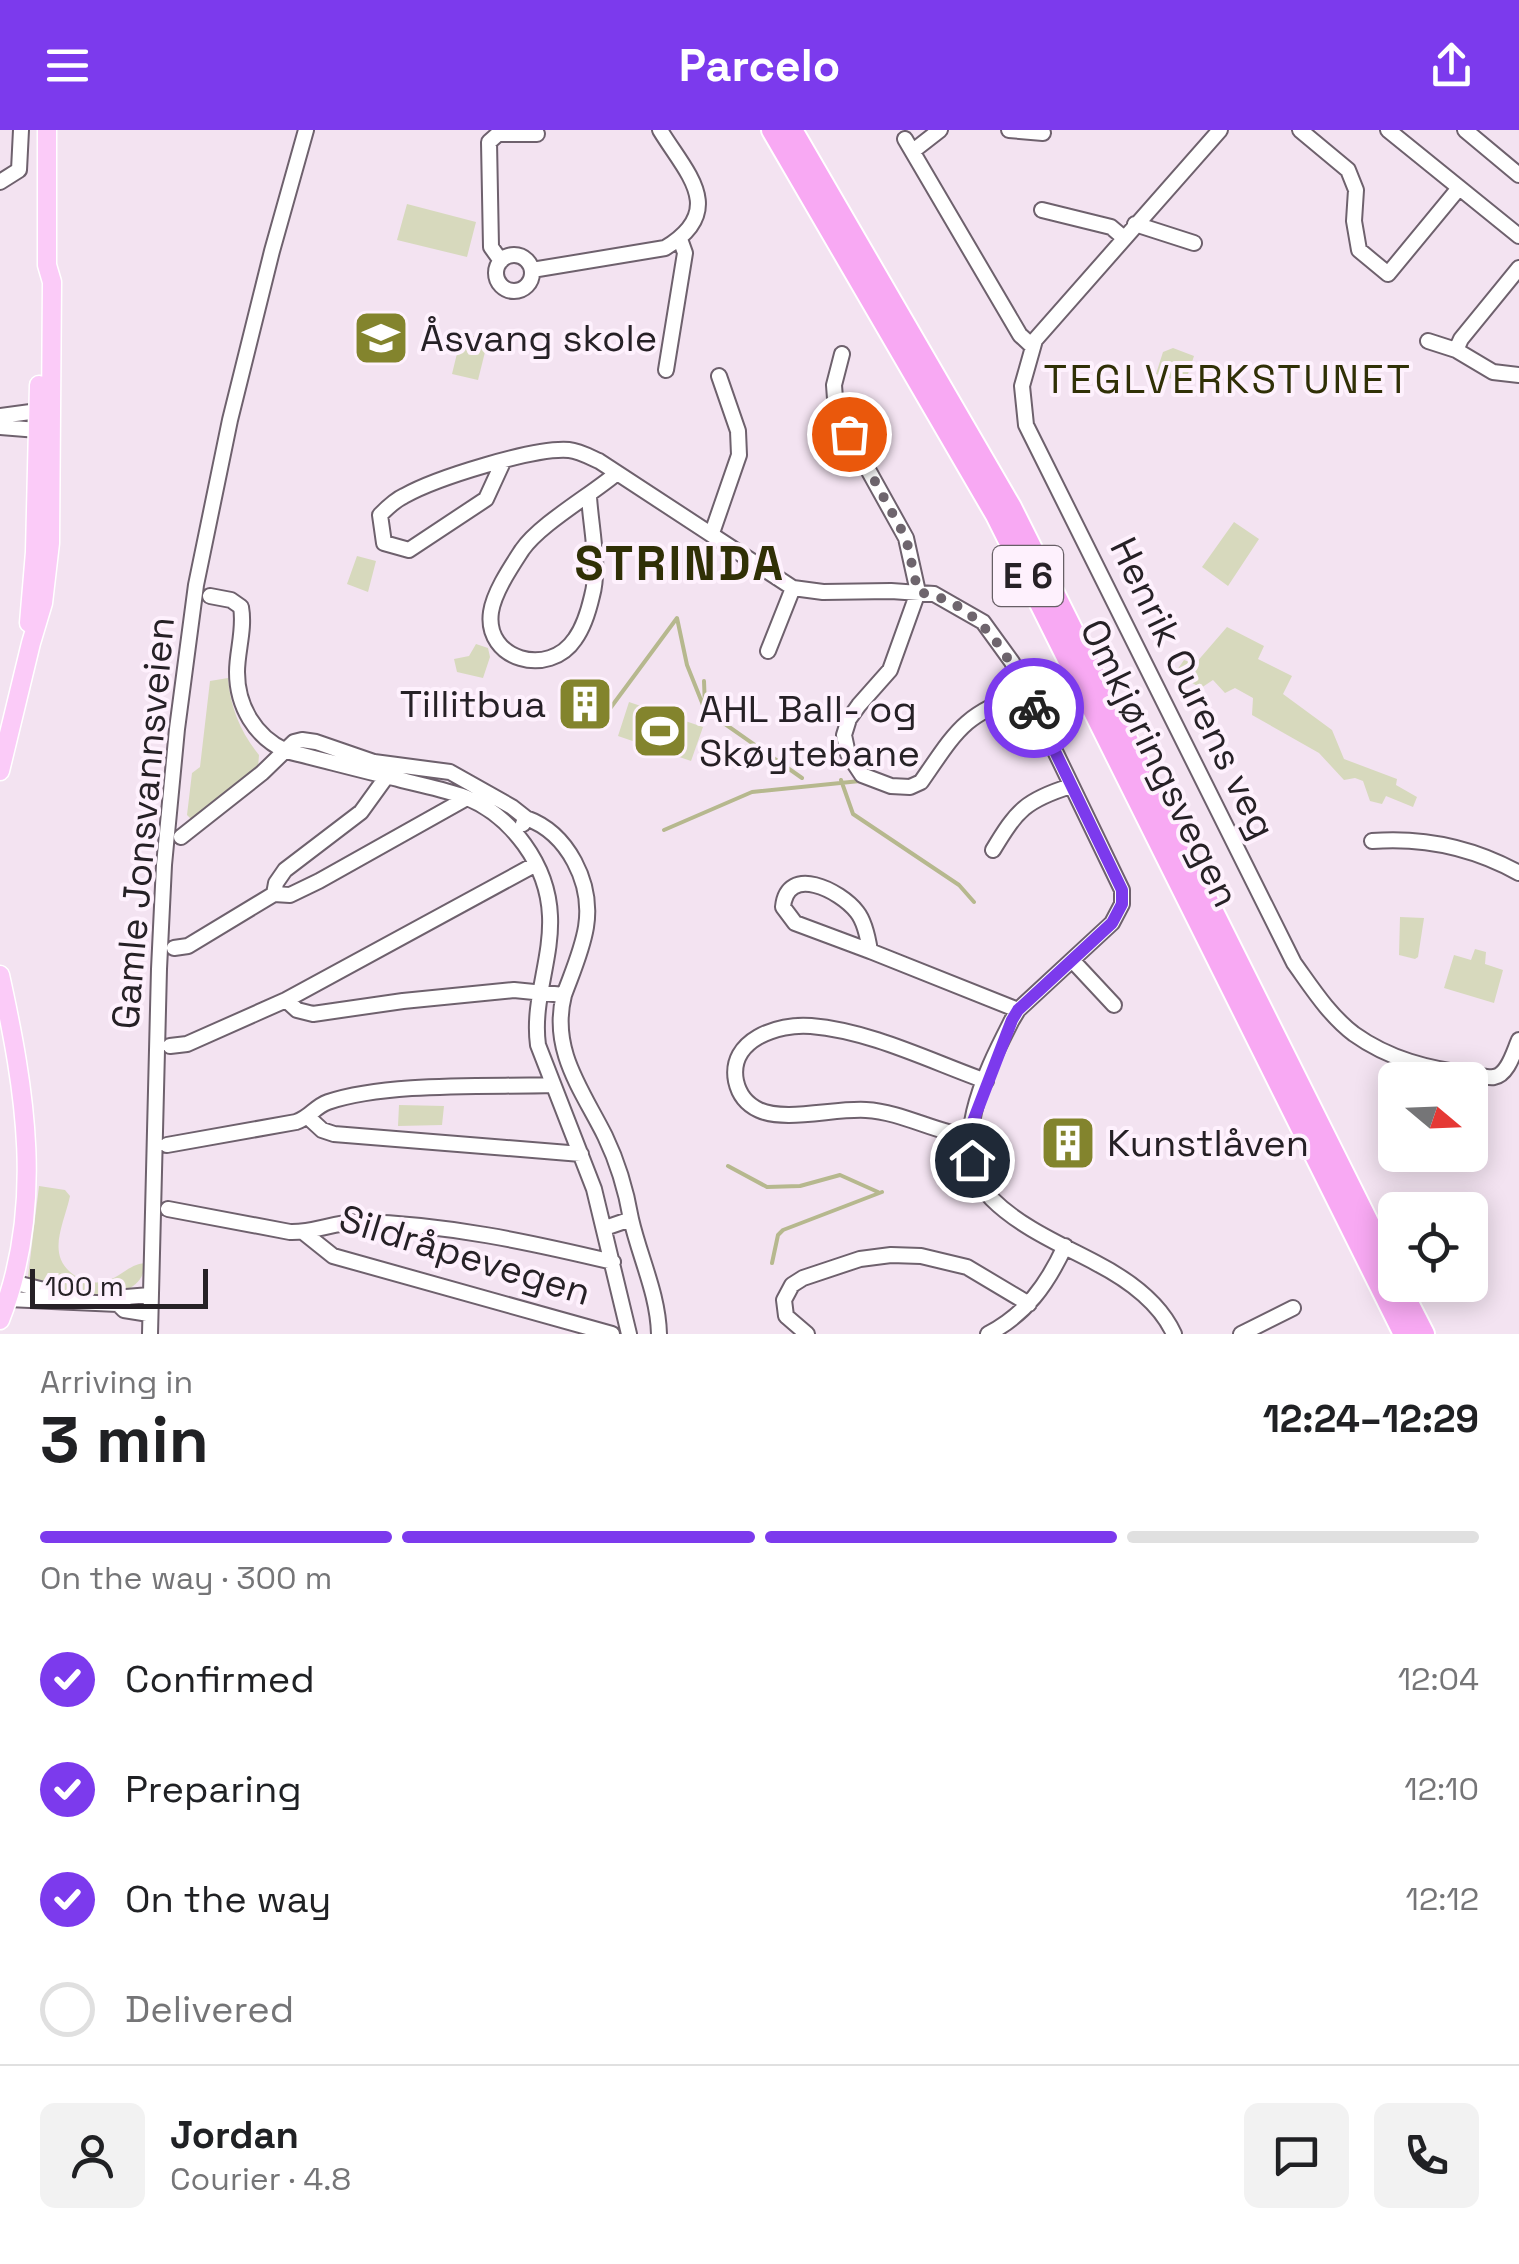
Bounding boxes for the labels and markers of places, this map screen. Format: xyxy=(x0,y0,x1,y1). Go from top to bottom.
school or university icon: Åsvang skole xyxy=(351,308,411,368)
place label: Åsvang skole xyxy=(420,314,657,362)
pin xyxy=(807,392,892,477)
building icon: Tillitbua xyxy=(555,674,615,734)
place label: Tillitbua xyxy=(400,680,546,728)
place label: AHL Ball- og Skøytebane xyxy=(699,685,920,777)
sports icon: AHL Ball- og Skøytebane xyxy=(630,701,690,761)
building icon: Kunstlåven xyxy=(1038,1113,1098,1173)
pin xyxy=(930,1118,1015,1203)
place label: Kunstlåven xyxy=(1107,1119,1309,1167)

